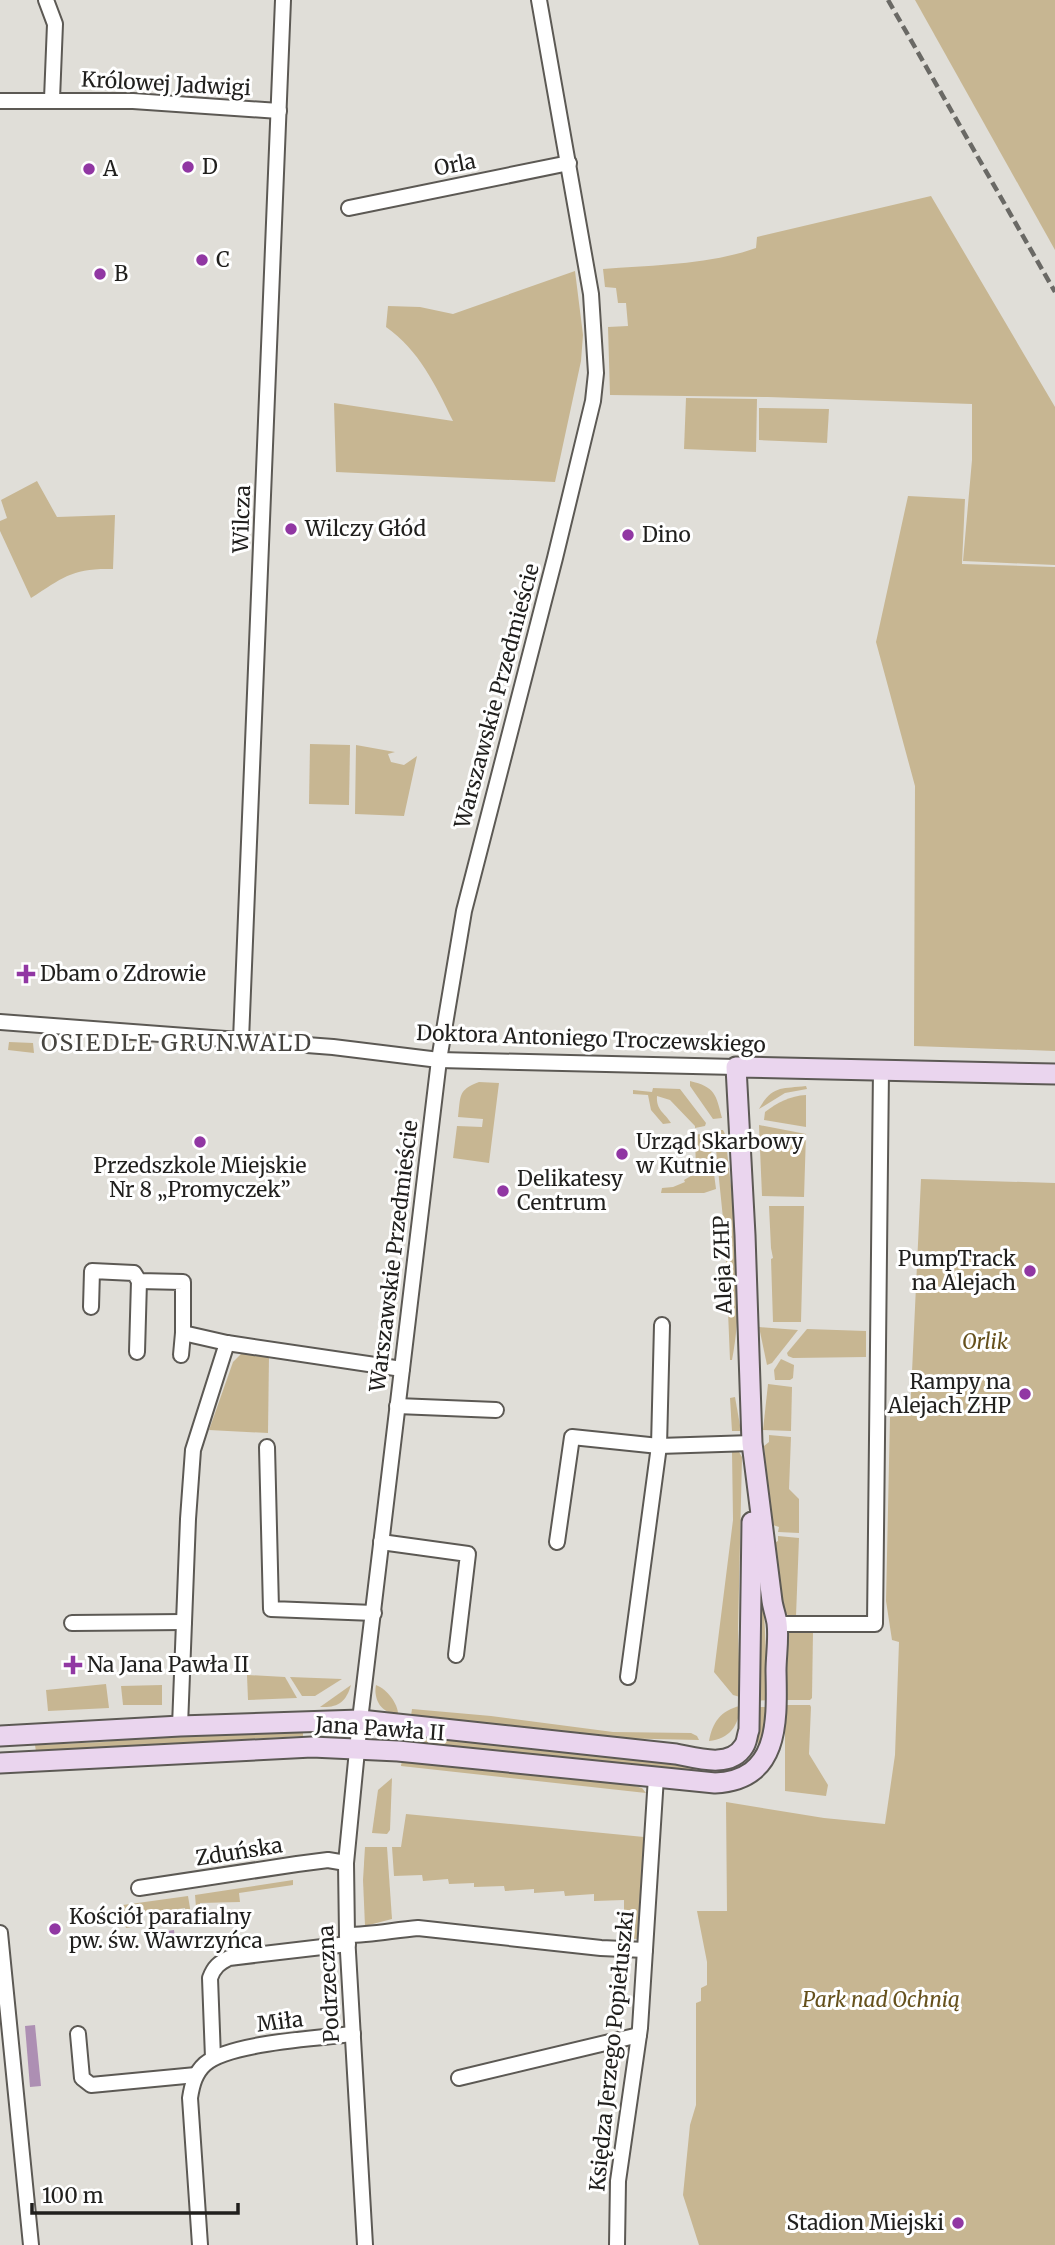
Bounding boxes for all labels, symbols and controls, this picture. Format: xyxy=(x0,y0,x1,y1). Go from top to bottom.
street label: Królowej Jadwigi xyxy=(80,66,252,101)
street label: Orla xyxy=(432,147,478,182)
place label: D xyxy=(202,153,218,180)
place label: A xyxy=(102,155,118,182)
marker: D xyxy=(180,159,196,175)
marker: A xyxy=(81,161,97,177)
place label: C xyxy=(216,246,230,273)
marker: C xyxy=(194,252,210,268)
place label: B xyxy=(114,260,128,287)
marker: B xyxy=(92,266,108,282)
street label: Wilcza xyxy=(227,485,256,554)
place label: Wilczy Głód xyxy=(304,515,427,542)
marker: Wilczy Głód xyxy=(283,521,299,537)
place label: Dino xyxy=(642,521,691,548)
marker: Dino xyxy=(620,527,636,543)
street label: Warszawskie Przedmieście xyxy=(448,560,545,832)
place label: Dbam o Zdrowie xyxy=(40,960,206,987)
marker: Dbam o Zdrowie xyxy=(18,966,34,982)
street label: Doktora Antoniego Troczewskiego xyxy=(416,1019,766,1058)
district label: OSIEDLE GRUNWALD xyxy=(41,1028,313,1057)
street label: Warszawskie Przedmieście xyxy=(363,1119,424,1394)
place label: Urząd Skarbowy w Kutnie xyxy=(635,1128,804,1179)
marker: Przedszkole Miejskie Nr 8 „Promyczek” xyxy=(192,1134,208,1150)
marker: Urząd Skarbowy w Kutnie xyxy=(614,1146,630,1162)
place label: Przedszkole Miejskie Nr 8 „Promyczek” xyxy=(94,1152,306,1203)
place label: Delikatesy Centrum xyxy=(517,1165,624,1216)
marker: Delikatesy Centrum xyxy=(495,1183,511,1199)
street label: Aleja ZHP xyxy=(707,1215,738,1316)
place label: PumpTrack na Alejach xyxy=(898,1245,1017,1296)
marker: PumpTrack na Alejach xyxy=(1022,1263,1038,1279)
park label: Orlik xyxy=(962,1328,1009,1355)
place label: Rampy na Alejach ZHP xyxy=(887,1368,1011,1419)
marker: Rampy na Alejach ZHP xyxy=(1017,1386,1033,1402)
place label: Na Jana Pawła II xyxy=(87,1651,249,1678)
marker: Na Jana Pawła II xyxy=(65,1657,81,1673)
street label: Jana Pawła II xyxy=(313,1710,446,1747)
street label: Zduńska xyxy=(193,1831,284,1872)
place label: Kościół parafialny pw. św. Wawrzyńca xyxy=(69,1903,263,1954)
street label: Księdza Jerzego Popiełuszki xyxy=(583,1909,640,2193)
marker: Kościół parafialny pw. św. Wawrzyńca xyxy=(47,1921,63,1937)
street label: Podrzeczna xyxy=(312,1924,345,2044)
park label: Park nad Ochnią xyxy=(802,1986,960,2013)
street label: Miła xyxy=(255,2005,305,2038)
scale bar xyxy=(32,2172,238,2216)
text: 100 m xyxy=(42,2182,104,2209)
place label: Stadion Miejski xyxy=(787,2209,944,2236)
marker: Stadion Miejski xyxy=(950,2215,966,2231)

